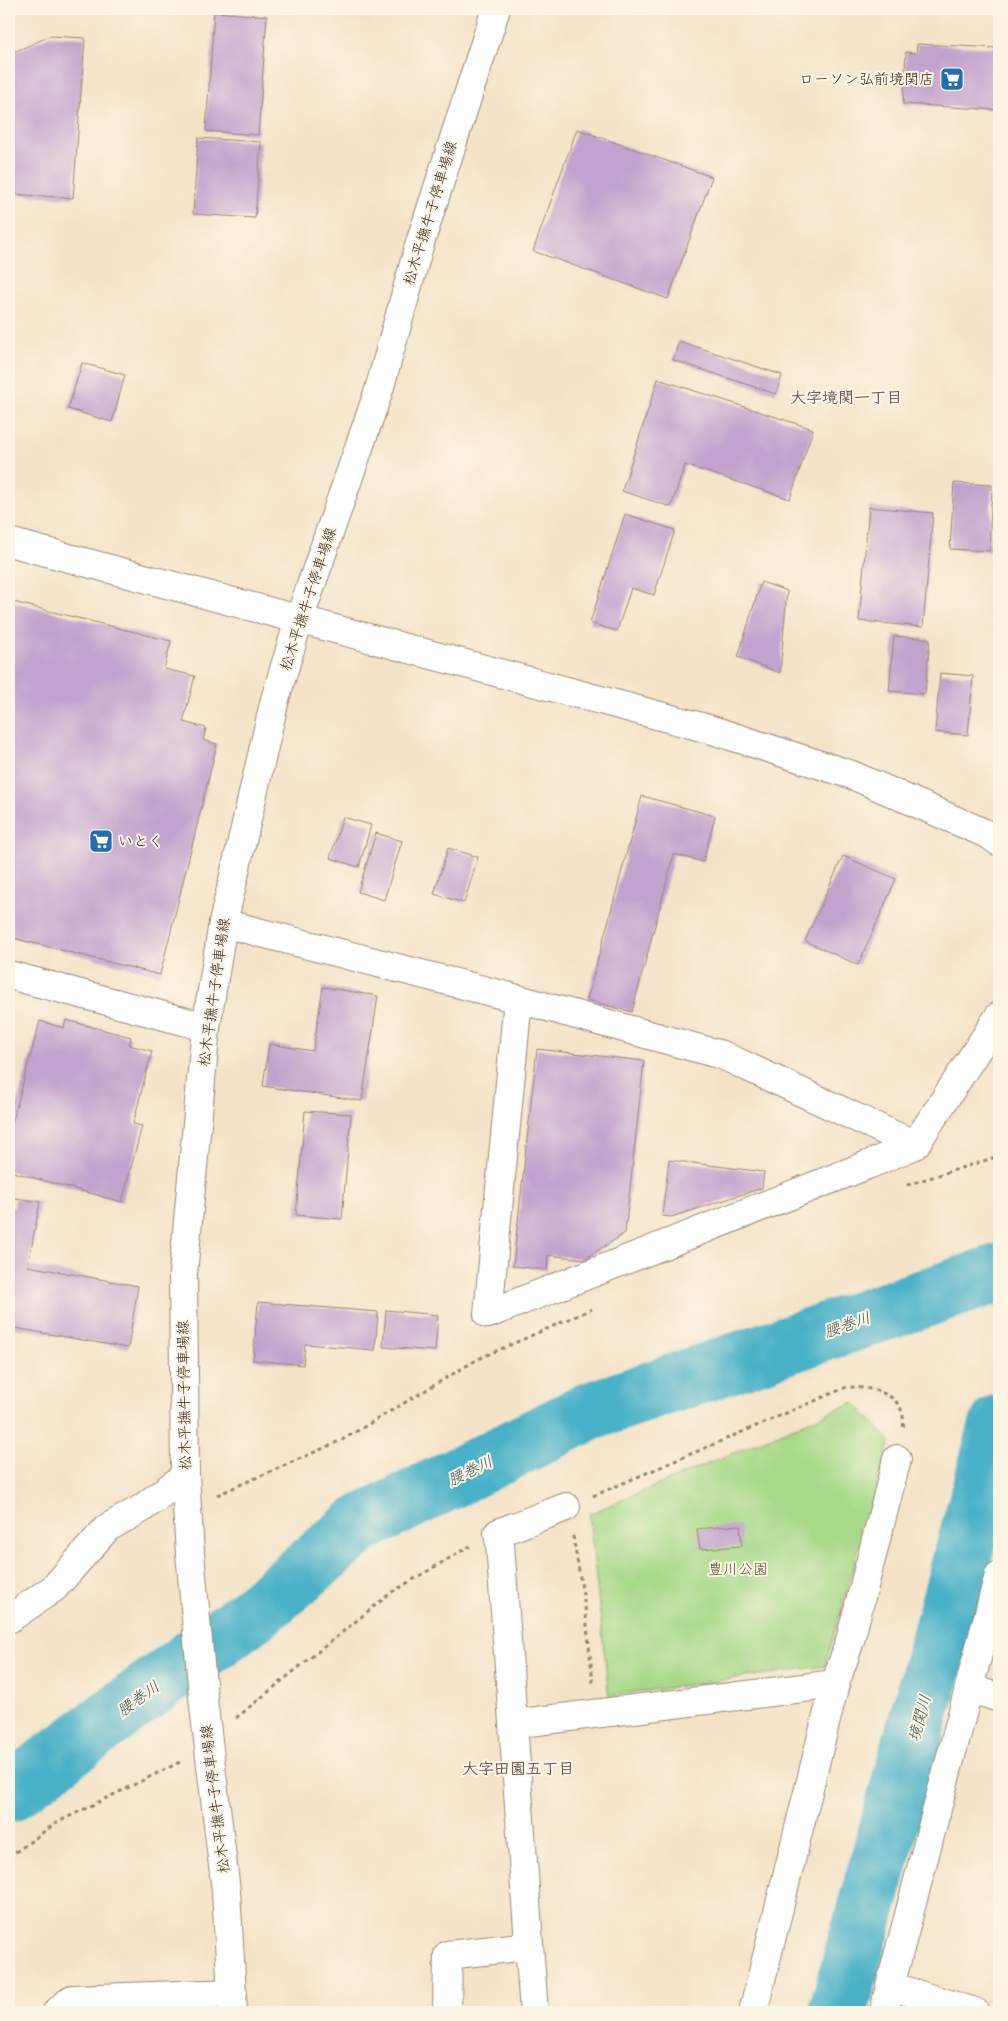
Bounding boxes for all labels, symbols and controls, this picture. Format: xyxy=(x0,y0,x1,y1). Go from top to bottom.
supermarket icon: ローソン弘前境関店 xyxy=(939,66,965,92)
place label: ローソン弘前境関店 xyxy=(799,69,934,90)
street label: 松木平撫牛子停車場線 xyxy=(399,138,462,288)
district label: 大字境関一丁目 xyxy=(790,387,902,409)
street label: 松木平撫牛子停車場線 xyxy=(275,525,342,674)
supermarket icon: いとく xyxy=(88,828,114,854)
place label: いとく xyxy=(118,831,163,852)
street label: 松木平撫牛子停車場線 xyxy=(194,916,235,1068)
water label: 腰巻川 xyxy=(821,1307,874,1343)
street label: 松木平撫牛子停車場線 xyxy=(173,1320,196,1470)
water label: 腰巻川 xyxy=(444,1450,497,1491)
park label: 豊川公園 xyxy=(708,1559,768,1580)
water label: 腰巻川 xyxy=(113,1676,164,1722)
water label: 境関川 xyxy=(903,1692,937,1744)
street label: 松木平撫牛子停車場線 xyxy=(196,1723,235,1875)
district label: 大字田園五丁目 xyxy=(462,1758,574,1780)

